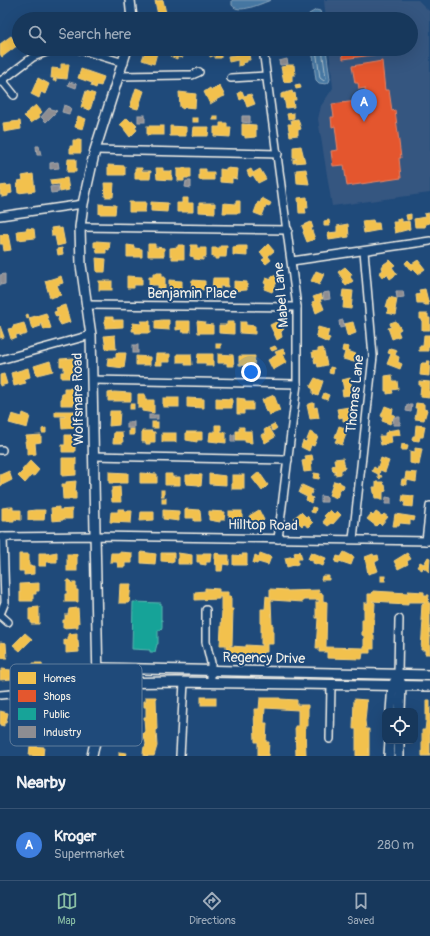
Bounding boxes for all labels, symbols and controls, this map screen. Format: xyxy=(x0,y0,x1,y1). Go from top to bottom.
search box xyxy=(12,12,418,56)
icon: search xyxy=(26,23,48,45)
text: Search here xyxy=(58,25,131,44)
pin: A xyxy=(351,89,377,122)
street label: Mabel Lane xyxy=(270,262,292,328)
street label: Benjamin Place xyxy=(147,285,237,302)
street label: Wolfsnare Road xyxy=(69,352,87,446)
street label: Thomas Lane xyxy=(342,354,368,434)
your location xyxy=(241,362,261,382)
street label: Hilltop Road xyxy=(228,516,298,534)
street label: Regency Drive xyxy=(223,649,306,667)
legend xyxy=(10,664,142,746)
text: Homes xyxy=(43,672,76,685)
text: Shops xyxy=(43,690,71,703)
text: Public xyxy=(43,708,71,721)
map controls xyxy=(382,708,418,744)
button: locate xyxy=(382,708,418,744)
text: Industry xyxy=(43,726,82,739)
text: Nearby xyxy=(16,772,65,793)
text: Kroger xyxy=(54,827,96,846)
text: A xyxy=(25,837,33,853)
text: 280 m xyxy=(377,837,414,853)
text: Supermarket xyxy=(54,846,125,862)
tab: Map xyxy=(56,890,78,927)
tab: Directions xyxy=(189,890,236,927)
tab: Saved xyxy=(347,890,374,927)

